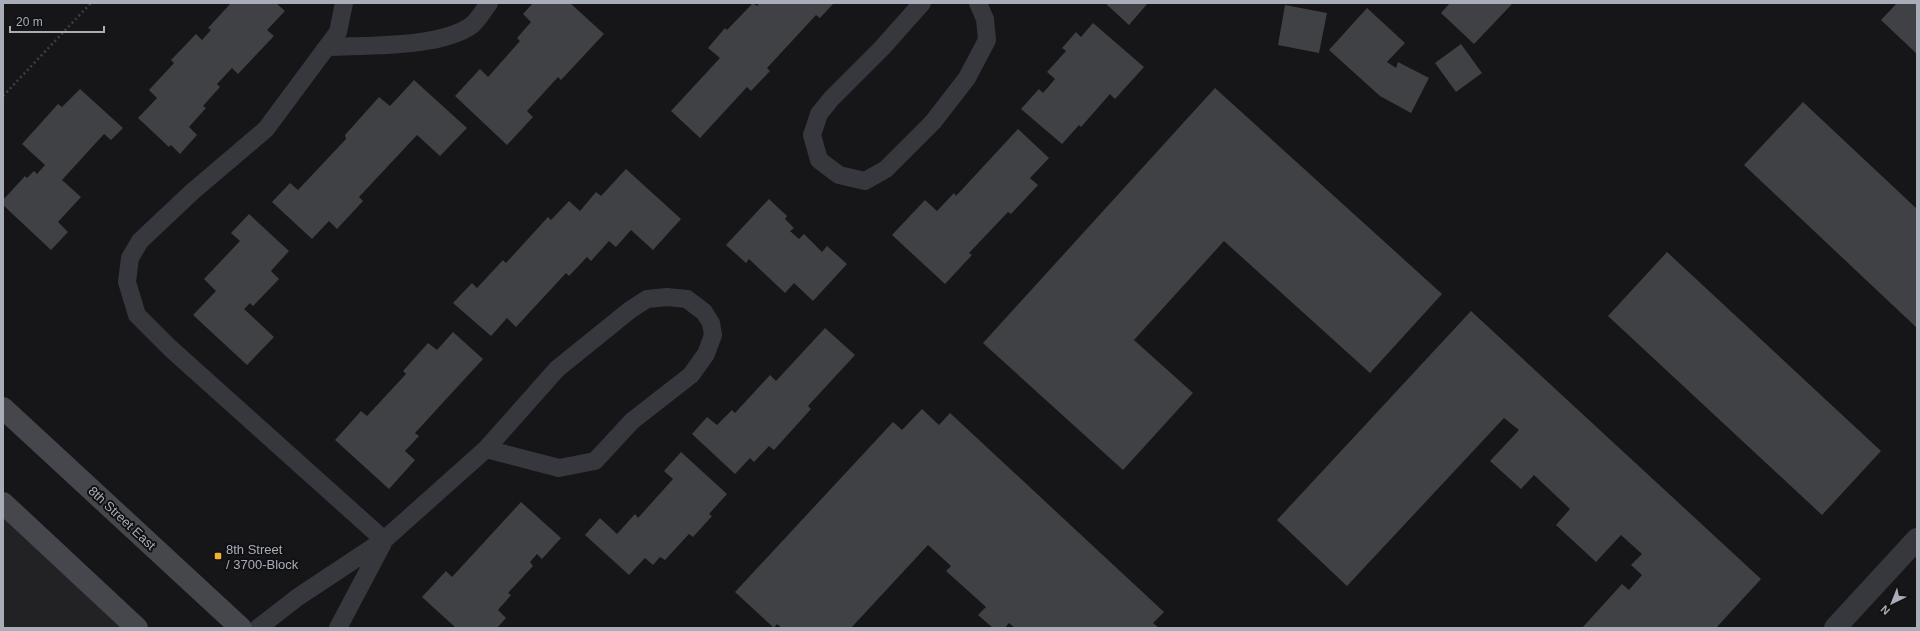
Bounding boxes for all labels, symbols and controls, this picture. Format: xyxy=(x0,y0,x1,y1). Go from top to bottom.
scale bar xyxy=(10,8,104,34)
text: 20 m xyxy=(16,15,43,29)
street label: 8th Street East xyxy=(85,483,159,553)
place label: 8th Street / 3700-Block xyxy=(226,542,299,572)
marker: 8th Street / 3700-Block xyxy=(213,551,223,561)
north arrow xyxy=(1872,583,1912,623)
text: N xyxy=(1878,603,1892,617)

